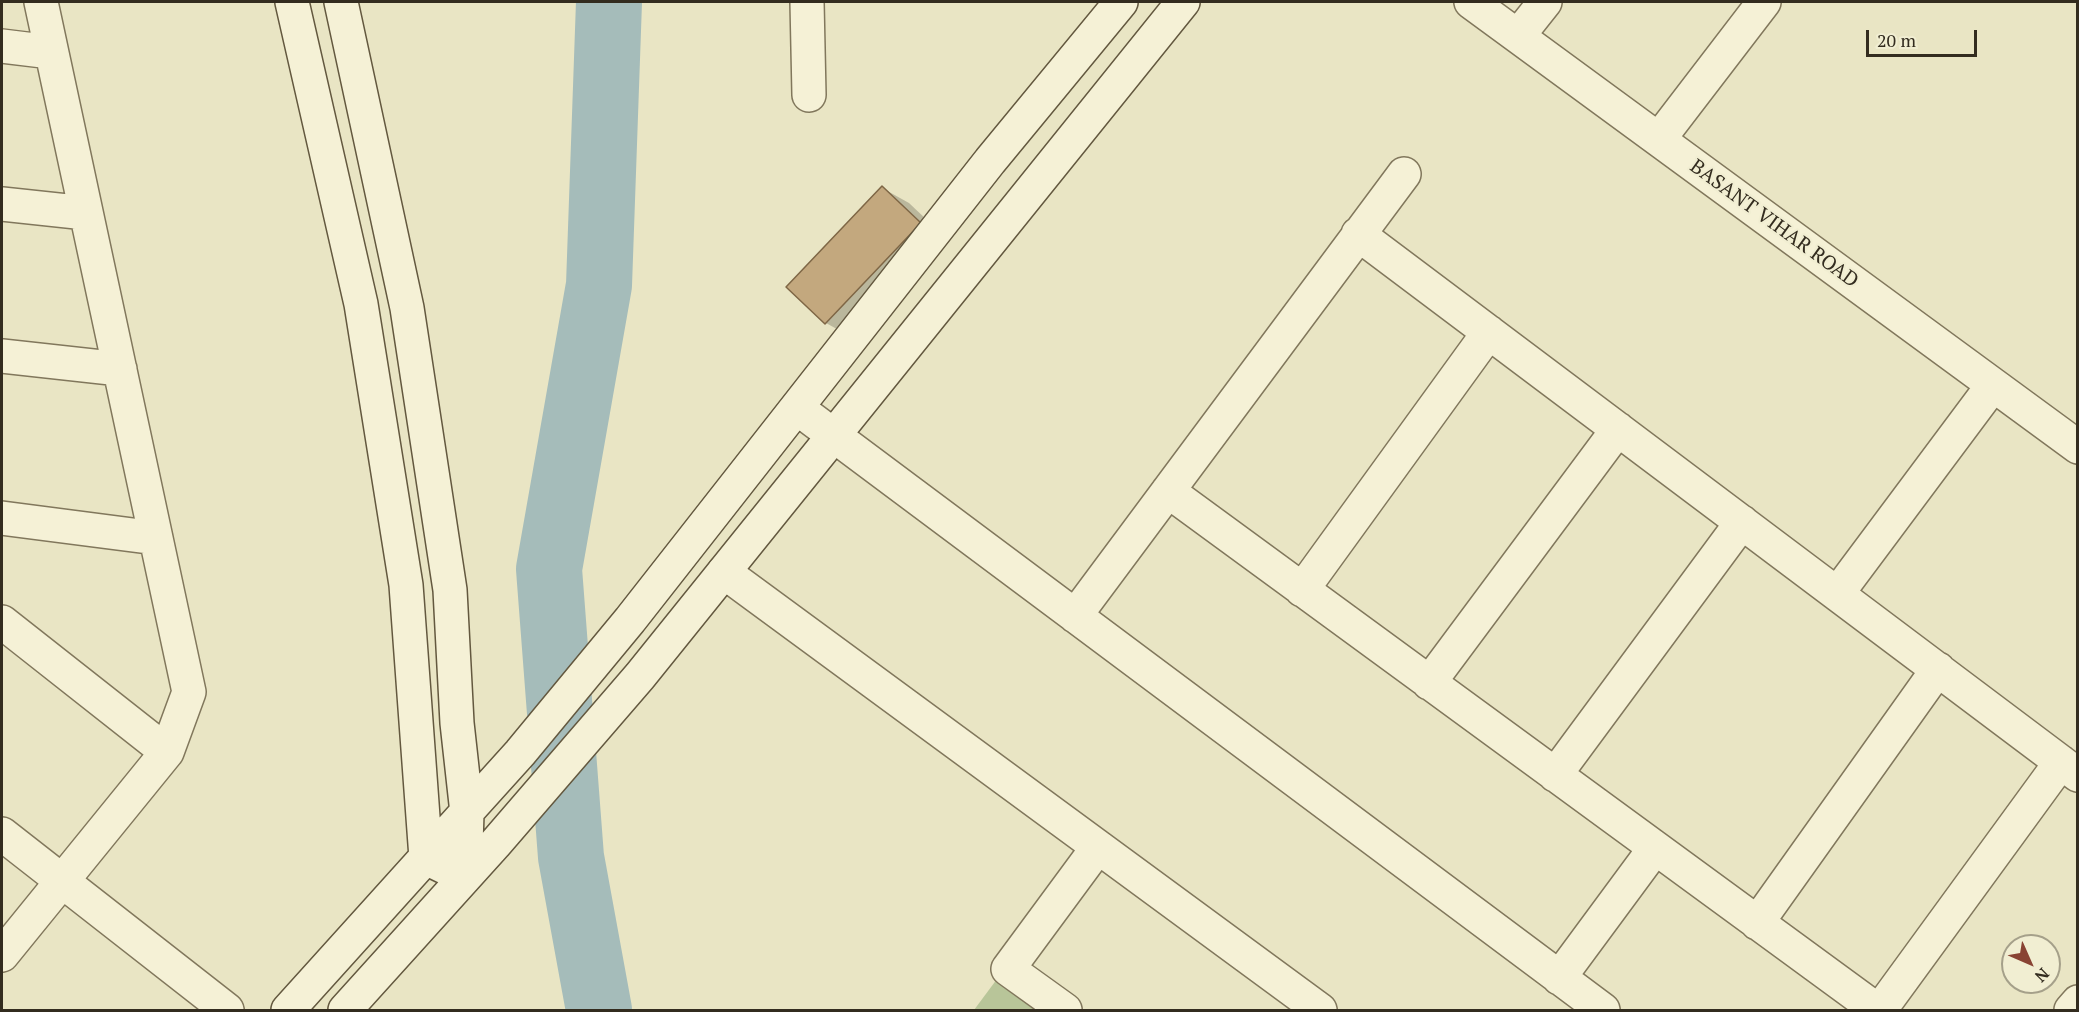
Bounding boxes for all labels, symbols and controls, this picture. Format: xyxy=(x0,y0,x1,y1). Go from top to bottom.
scale bar xyxy=(1869,18,1980,56)
text: 20 m xyxy=(1877,28,1916,52)
street label: BASANT VIHAR ROAD xyxy=(1685,155,1863,293)
north arrow xyxy=(2001,934,2061,994)
text: N xyxy=(2030,963,2054,987)

